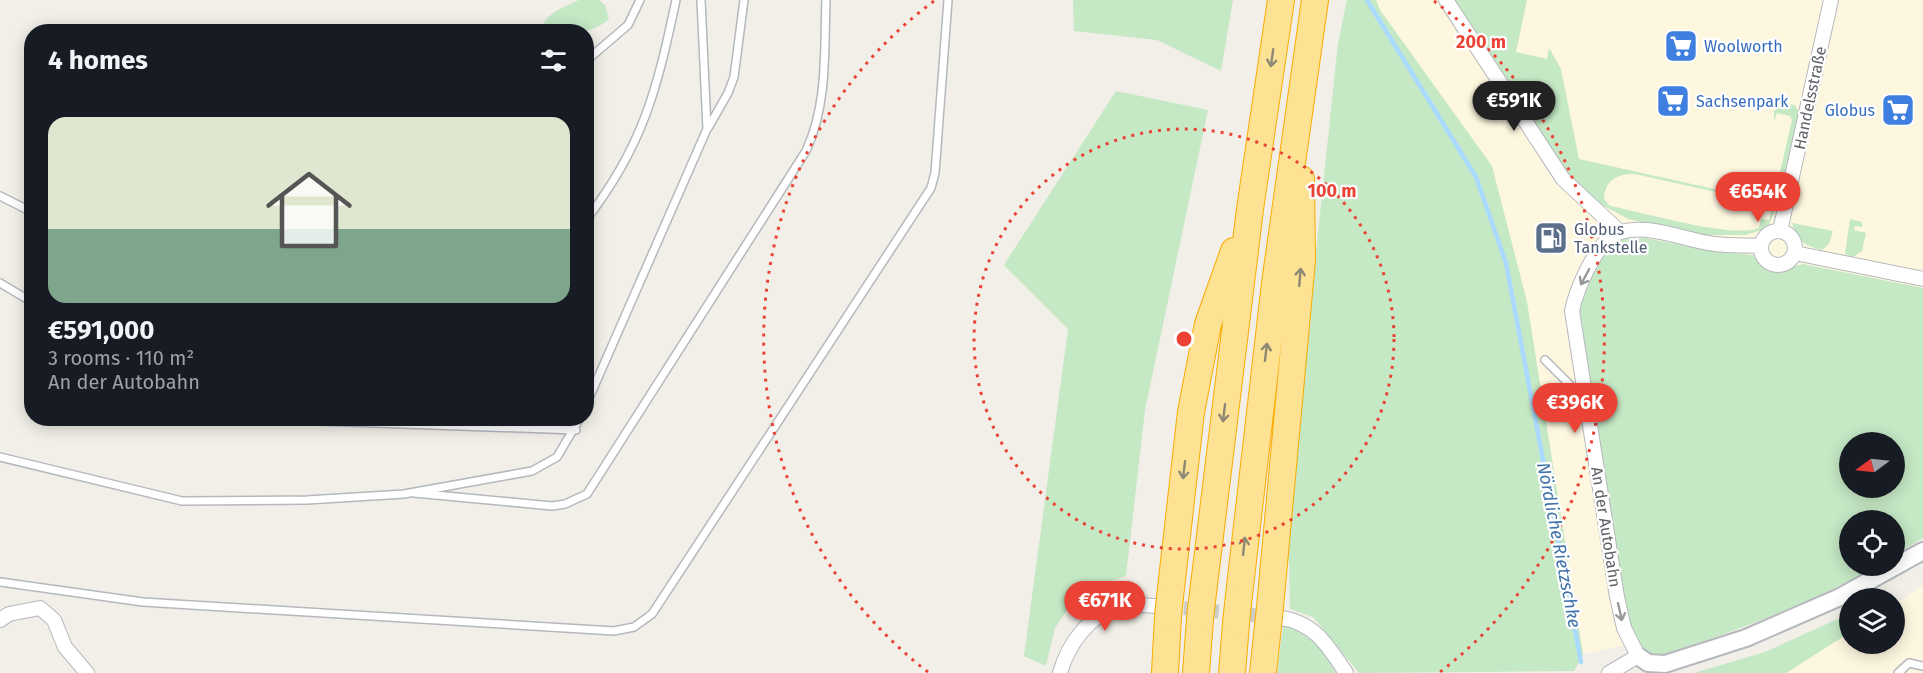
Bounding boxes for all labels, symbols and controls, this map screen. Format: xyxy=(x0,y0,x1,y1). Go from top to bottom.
supermarket icon: Woolworth xyxy=(1663,28,1699,64)
text: 200 m xyxy=(1456,31,1506,53)
place label: Woolworth xyxy=(1704,37,1783,56)
icon: filters xyxy=(537,44,570,77)
text: 4 homes xyxy=(48,45,148,76)
street label: Handelsstraße xyxy=(1790,45,1830,151)
one-way arrow xyxy=(1267,47,1278,67)
pin: €591K xyxy=(1472,81,1556,132)
supermarket icon: Sachsenpark xyxy=(1655,83,1691,119)
text: €591K xyxy=(1487,88,1541,112)
place label: Sachsenpark xyxy=(1696,92,1789,111)
supermarket icon: Globus xyxy=(1880,92,1916,128)
place label: Globus xyxy=(1825,101,1875,120)
icon: home xyxy=(255,156,363,264)
pin: €654K xyxy=(1716,172,1800,223)
text: €654K xyxy=(1729,179,1787,203)
text: 100 m xyxy=(1308,180,1356,202)
fuel station icon: Globus Tankstelle xyxy=(1533,220,1569,256)
place label: Globus Tankstelle xyxy=(1574,220,1647,257)
one-way arrow xyxy=(1295,268,1306,288)
one-way arrow xyxy=(1579,268,1591,285)
text: €591,000 xyxy=(48,315,155,346)
centre of rings xyxy=(1174,329,1194,349)
one-way arrow xyxy=(1261,343,1272,363)
text: 3 rooms · 110 m² xyxy=(48,346,194,370)
text: An der Autobahn xyxy=(48,370,200,394)
pin: €396K xyxy=(1533,383,1617,434)
text: €396K xyxy=(1546,390,1604,414)
one-way arrow xyxy=(1218,402,1229,422)
north arrow xyxy=(1839,432,1905,498)
map controls xyxy=(1839,432,1905,654)
one-way arrow xyxy=(1178,460,1189,480)
water label: Nördliche Rietzschke xyxy=(1532,460,1586,630)
street label: An der Autobahn xyxy=(1587,465,1625,589)
button: locate xyxy=(1839,510,1905,576)
one-way arrow xyxy=(1239,537,1250,557)
pin: €671K xyxy=(1063,581,1147,632)
text: €671K xyxy=(1078,588,1132,612)
button: layers xyxy=(1839,588,1905,654)
one-way arrow xyxy=(1615,603,1627,622)

